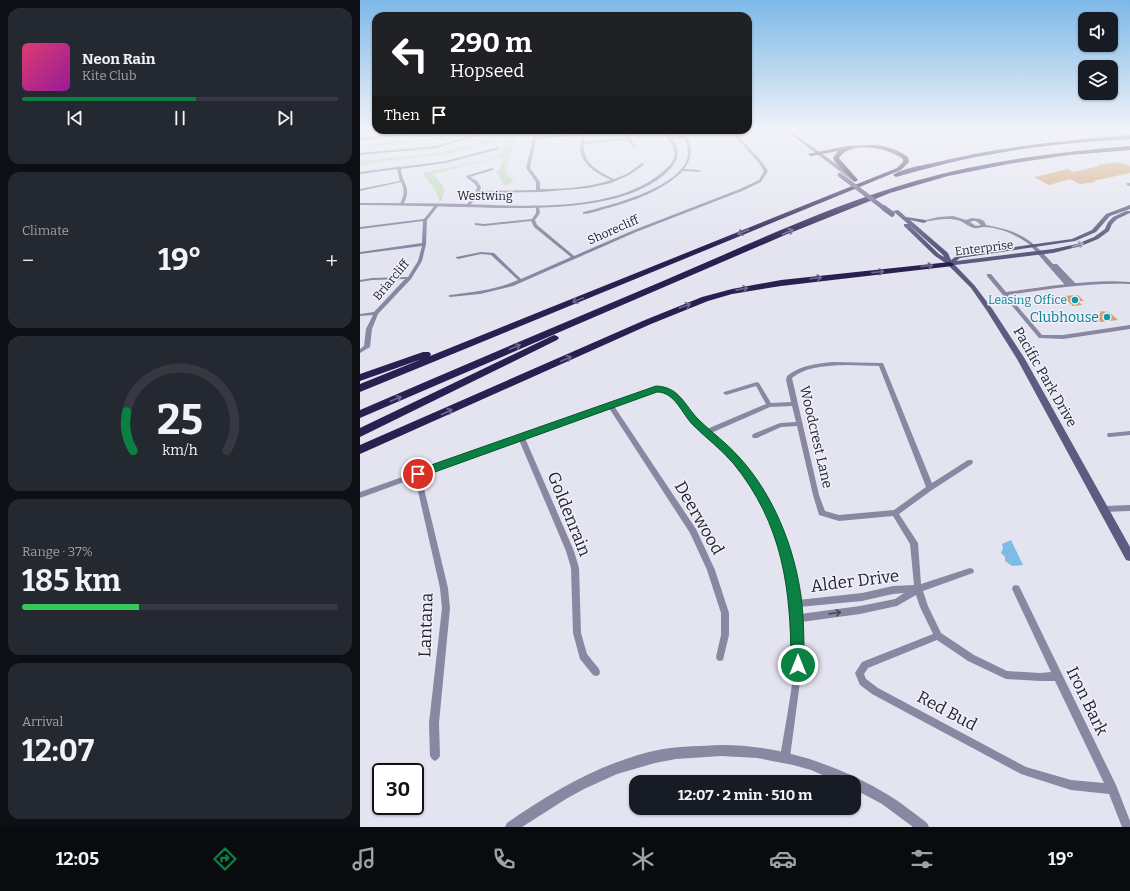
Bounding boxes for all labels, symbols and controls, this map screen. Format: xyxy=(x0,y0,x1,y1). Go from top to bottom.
map controls xyxy=(1078,12,1118,100)
button: sound xyxy=(1078,12,1118,52)
text: 290 m xyxy=(450,26,532,59)
icon: left xyxy=(384,28,436,80)
text: Neon Rain xyxy=(82,50,155,68)
text: Hopseed xyxy=(450,60,524,82)
button: layers xyxy=(1078,60,1118,100)
text: Kite Club xyxy=(82,68,136,83)
icon: arrive xyxy=(428,104,450,126)
text: Then xyxy=(384,106,420,124)
icon: previous xyxy=(64,107,86,129)
icon: pause xyxy=(169,107,191,129)
icon: next xyxy=(274,107,296,129)
street label: Westwing xyxy=(457,189,513,203)
street label: Shorecliff xyxy=(585,212,641,247)
text: Climate xyxy=(22,223,69,238)
one-way arrow xyxy=(782,228,794,235)
one-way arrow xyxy=(738,229,750,236)
street label: Enterprise xyxy=(954,237,1014,259)
one-way arrow xyxy=(1071,241,1084,248)
text: 19° xyxy=(158,242,202,278)
text: − xyxy=(22,247,34,274)
text: + xyxy=(325,247,338,274)
street label: Briarcliff xyxy=(370,256,413,303)
one-way arrow xyxy=(920,262,933,270)
one-way arrow xyxy=(871,268,884,275)
one-way arrow xyxy=(810,275,823,282)
one-way arrow xyxy=(736,285,749,293)
place label: Leasing Office xyxy=(988,293,1067,307)
marker: Leasing Office xyxy=(1070,295,1080,305)
one-way arrow xyxy=(573,296,585,304)
one-way arrow xyxy=(678,302,690,310)
place label: Clubhouse xyxy=(1030,309,1099,326)
marker: Clubhouse xyxy=(1102,312,1112,322)
street label: Pacific Park Drive xyxy=(1009,324,1081,430)
one-way arrow xyxy=(509,343,521,350)
one-way arrow xyxy=(559,354,571,362)
street label: Woodcrest Lane xyxy=(796,384,836,490)
one-way arrow xyxy=(389,394,401,402)
text: 25 xyxy=(157,395,203,445)
one-way arrow xyxy=(441,408,453,415)
text: km/h xyxy=(162,442,198,459)
pin xyxy=(401,457,435,491)
icon: arrive xyxy=(407,463,429,485)
street label: Goldenrain xyxy=(543,469,596,560)
street label: Deerwood xyxy=(670,478,728,558)
text: Range · 37% xyxy=(22,544,93,559)
text: 185 km xyxy=(22,563,121,599)
street label: Alder Drive xyxy=(810,565,900,597)
street label: Lantana xyxy=(414,592,438,658)
one-way arrow xyxy=(828,609,841,617)
position arrow xyxy=(777,644,819,686)
street label: Iron Bark xyxy=(1061,663,1113,739)
street label: Red Bud xyxy=(913,686,981,736)
text: Arrival xyxy=(22,714,63,729)
text: 12:07 xyxy=(22,733,94,769)
speed limit sign: 30 xyxy=(372,763,424,815)
text: 12:07 · 2 min · 510 m xyxy=(678,786,812,804)
icon: directions xyxy=(211,845,239,873)
icon: music xyxy=(350,845,378,873)
icon: phone xyxy=(490,845,518,873)
icon: climate xyxy=(629,845,657,873)
icon: car xyxy=(769,845,797,873)
icon: filters xyxy=(908,845,936,873)
text: 12:05 xyxy=(56,848,99,870)
text: 19° xyxy=(1048,848,1074,870)

